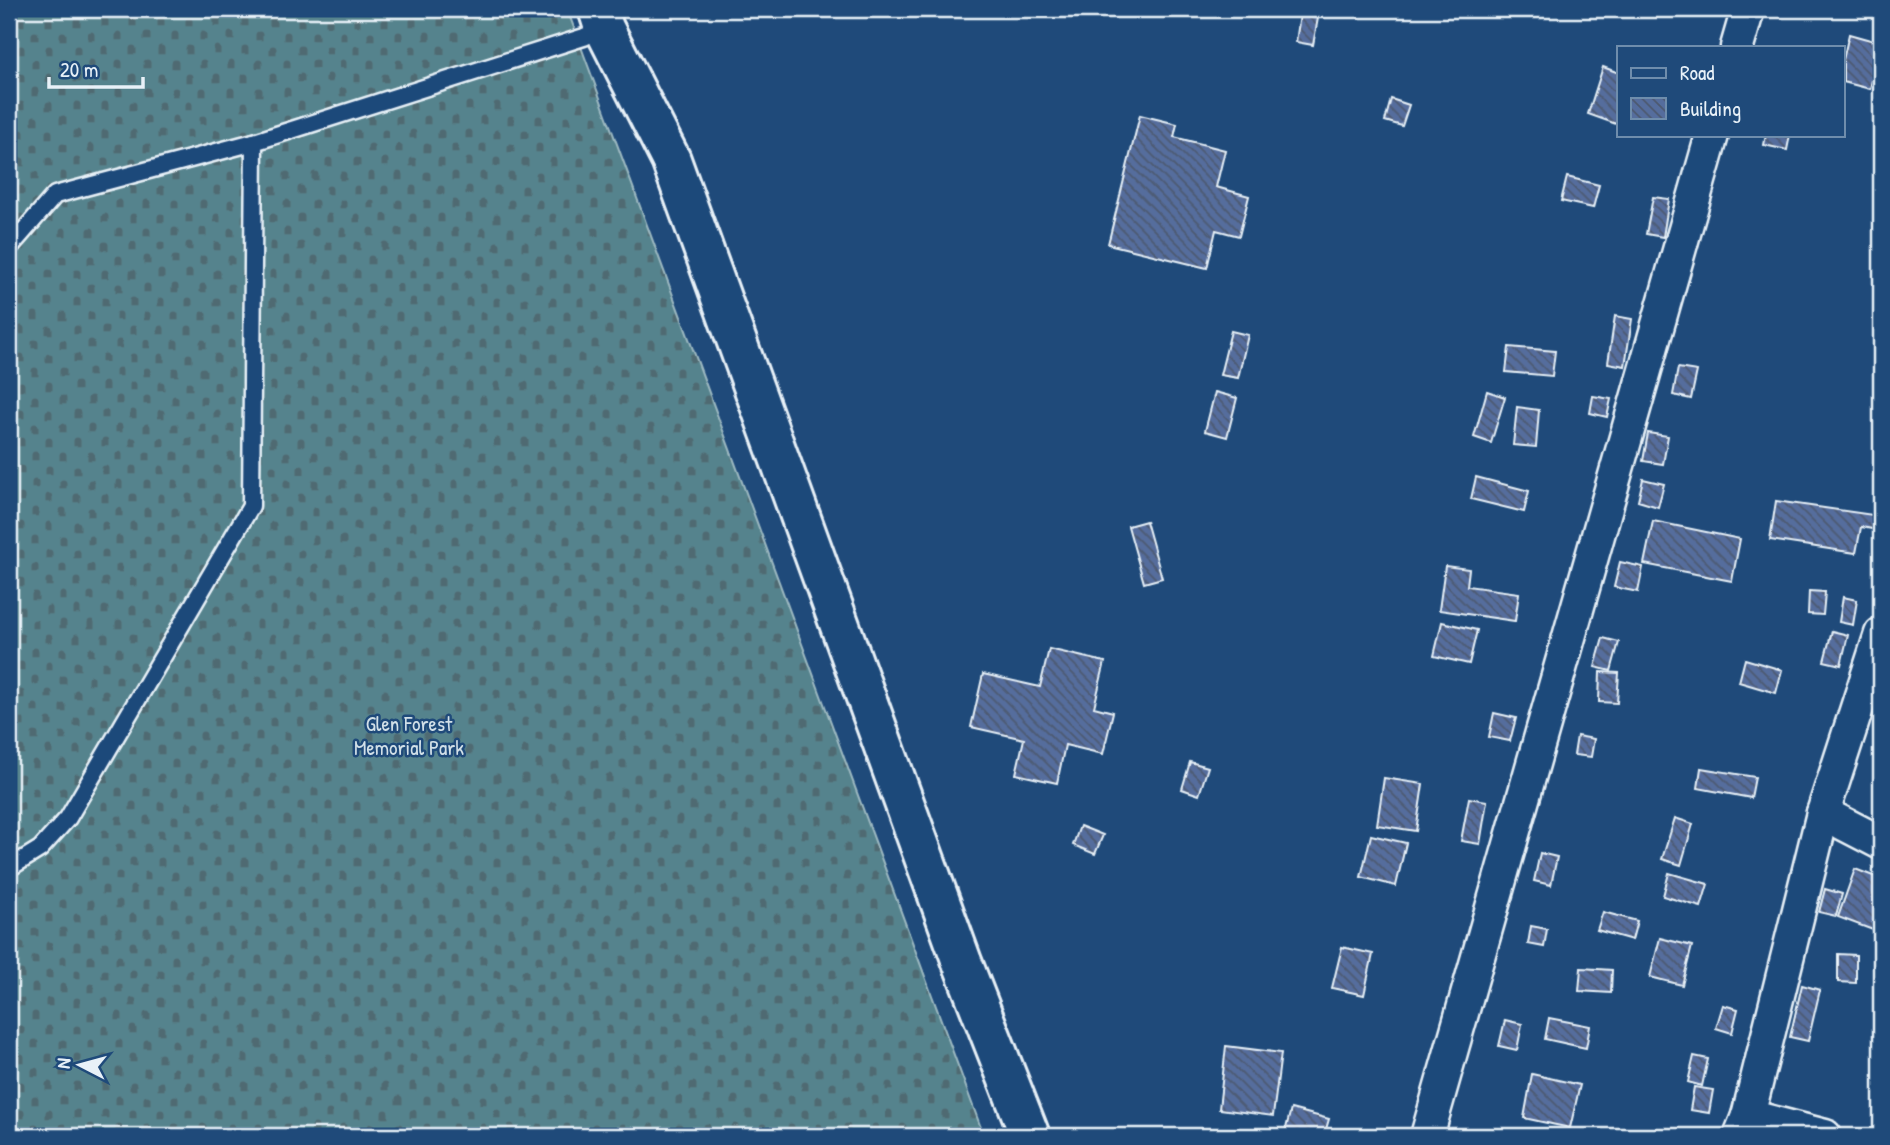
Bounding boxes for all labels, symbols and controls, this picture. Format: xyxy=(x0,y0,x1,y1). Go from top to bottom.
scale bar xyxy=(49,46,144,90)
legend xyxy=(1617,46,1844,136)
text: 20 m xyxy=(60,55,98,84)
text: Road xyxy=(1680,58,1714,87)
text: Building xyxy=(1680,94,1741,123)
park label: Glen Forest Memorial Park xyxy=(354,709,464,762)
north arrow xyxy=(46,1030,116,1100)
text: N xyxy=(50,1057,77,1070)

